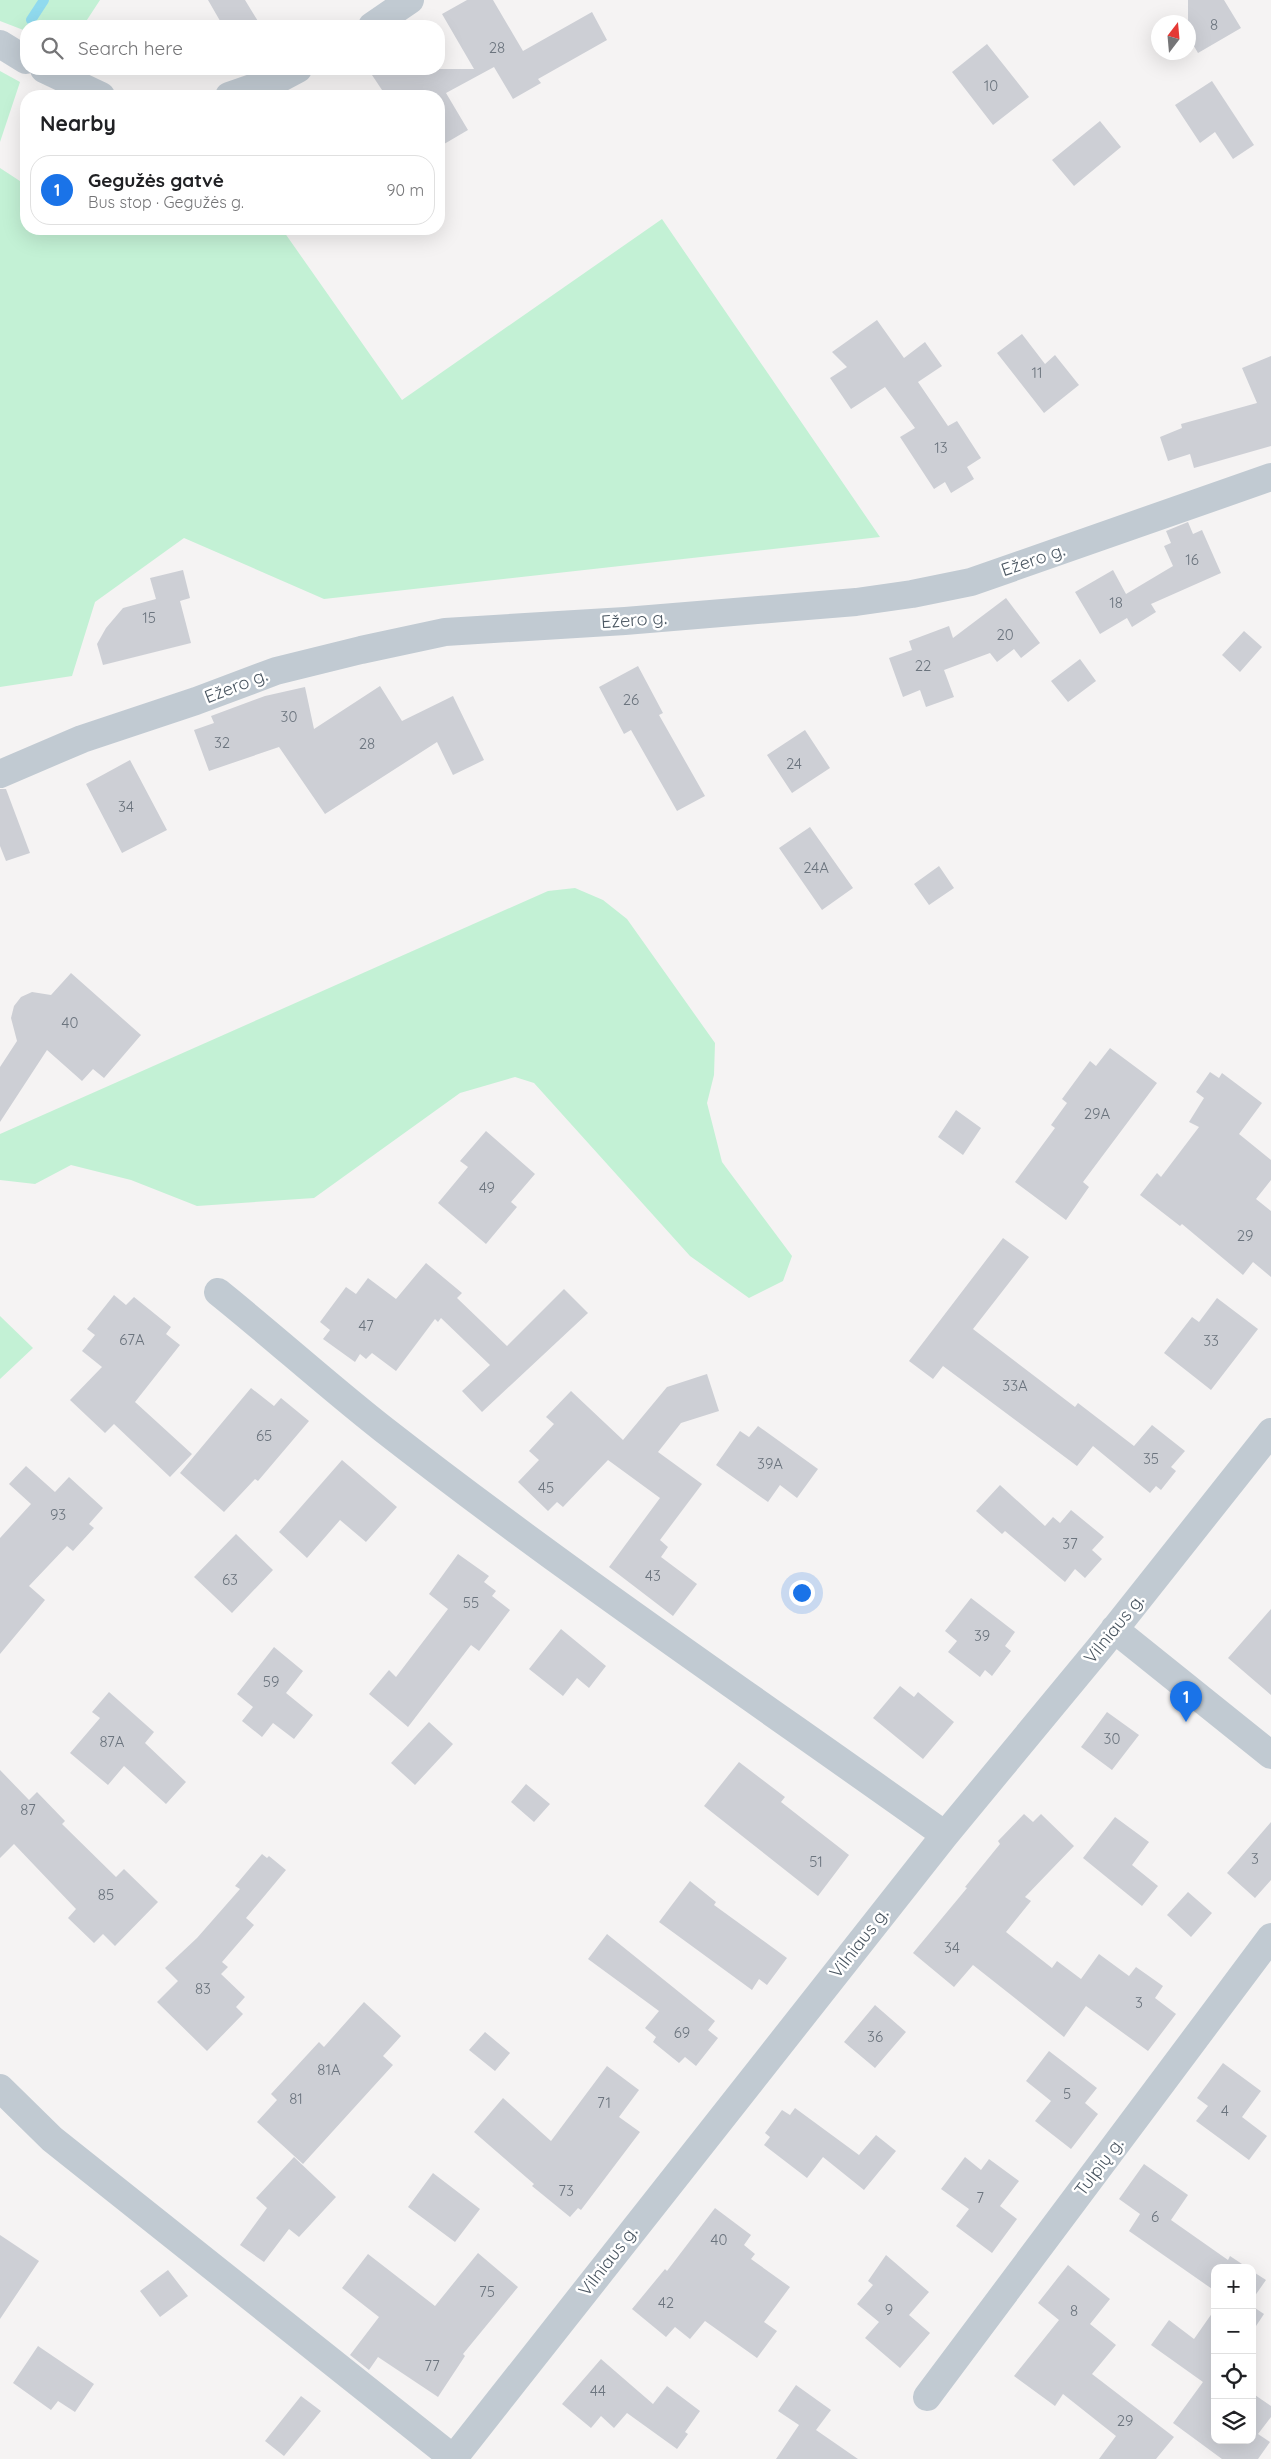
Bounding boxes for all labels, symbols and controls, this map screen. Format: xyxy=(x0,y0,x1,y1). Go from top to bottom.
north arrow xyxy=(1151,15,1196,60)
house number: 8 xyxy=(1210,15,1218,34)
search box xyxy=(20,20,445,75)
icon: search xyxy=(38,34,66,62)
text: Search here xyxy=(78,36,183,60)
house number: 28 xyxy=(489,38,505,57)
house number: 10 xyxy=(984,76,998,95)
text: Nearby xyxy=(40,110,116,136)
text: Gegužės gatvė xyxy=(88,168,224,192)
text: 1 xyxy=(54,180,60,200)
text: 90 m xyxy=(387,180,424,200)
text: Bus stop · Gegužės g. xyxy=(88,192,244,212)
house number: 11 xyxy=(1031,363,1043,382)
house number: 13 xyxy=(934,438,948,457)
street label: Ežero g. xyxy=(998,538,1068,581)
house number: 16 xyxy=(1185,550,1199,569)
house number: 18 xyxy=(1109,593,1123,612)
street label: Ežero g. xyxy=(600,606,668,633)
house number: 15 xyxy=(142,608,156,627)
house number: 20 xyxy=(996,625,1014,644)
house number: 22 xyxy=(915,656,931,675)
street label: Ežero g. xyxy=(201,663,271,708)
house number: 26 xyxy=(623,690,639,709)
house number: 30 xyxy=(281,707,297,726)
house number: 32 xyxy=(214,733,230,752)
house number: 28 xyxy=(359,734,375,753)
house number: 24 xyxy=(786,754,802,773)
house number: 34 xyxy=(118,797,134,816)
house number: 24A xyxy=(803,858,829,877)
house number: 40 xyxy=(62,1013,78,1032)
house number: 29A xyxy=(1084,1104,1110,1123)
house number: 49 xyxy=(479,1178,495,1197)
house number: 29 xyxy=(1237,1226,1253,1245)
house number: 47 xyxy=(358,1316,374,1335)
house number: 67A xyxy=(119,1330,145,1349)
house number: 33 xyxy=(1203,1331,1219,1350)
house number: 33A xyxy=(1002,1376,1028,1395)
house number: 65 xyxy=(256,1426,272,1445)
house number: 35 xyxy=(1143,1449,1159,1468)
house number: 39A xyxy=(757,1454,783,1473)
house number: 45 xyxy=(538,1478,554,1497)
house number: 93 xyxy=(50,1505,66,1524)
house number: 37 xyxy=(1062,1534,1078,1553)
house number: 43 xyxy=(645,1566,661,1585)
house number: 63 xyxy=(222,1570,238,1589)
your location xyxy=(789,1580,815,1606)
street label: Vilniaus g. xyxy=(1079,1589,1149,1668)
house number: 55 xyxy=(463,1593,479,1612)
house number: 39 xyxy=(974,1626,990,1645)
house number: 59 xyxy=(263,1672,279,1691)
pin: 1 xyxy=(1170,1681,1202,1722)
house number: 30 xyxy=(1104,1729,1120,1748)
house number: 87A xyxy=(99,1732,125,1751)
house number: 87 xyxy=(20,1800,36,1819)
house number: 3 xyxy=(1251,1849,1259,1868)
house number: 51 xyxy=(809,1852,823,1871)
house number: 85 xyxy=(98,1885,114,1904)
street label: Vilniaus g. xyxy=(824,1903,893,1982)
house number: 34 xyxy=(944,1938,960,1957)
house number: 83 xyxy=(195,1979,211,1998)
house number: 3 xyxy=(1135,1993,1143,2012)
house number: 69 xyxy=(674,2023,690,2042)
house number: 36 xyxy=(867,2027,883,2046)
house number: 81A xyxy=(317,2060,341,2079)
house number: 5 xyxy=(1063,2084,1071,2103)
house number: 81 xyxy=(289,2089,303,2108)
house number: 71 xyxy=(597,2093,611,2112)
house number: 4 xyxy=(1221,2101,1229,2120)
street label: Tulpių g. xyxy=(1069,2133,1128,2201)
house number: 73 xyxy=(558,2181,574,2200)
house number: 7 xyxy=(976,2188,984,2207)
house number: 6 xyxy=(1151,2207,1159,2226)
street label: Vilniaus g. xyxy=(573,2221,642,2300)
house number: 40 xyxy=(711,2230,727,2249)
map controls xyxy=(1211,2264,1256,2444)
button: + xyxy=(1211,2264,1256,2309)
house number: 75 xyxy=(479,2282,495,2301)
house number: 42 xyxy=(658,2293,674,2312)
house number: 9 xyxy=(885,2300,893,2319)
house number: 8 xyxy=(1070,2301,1078,2320)
button: − xyxy=(1211,2309,1256,2354)
button: locate xyxy=(1211,2354,1256,2399)
house number: 77 xyxy=(424,2356,440,2375)
house number: 44 xyxy=(590,2381,606,2400)
button: layers xyxy=(1211,2399,1256,2444)
house number: 29 xyxy=(1117,2411,1133,2430)

